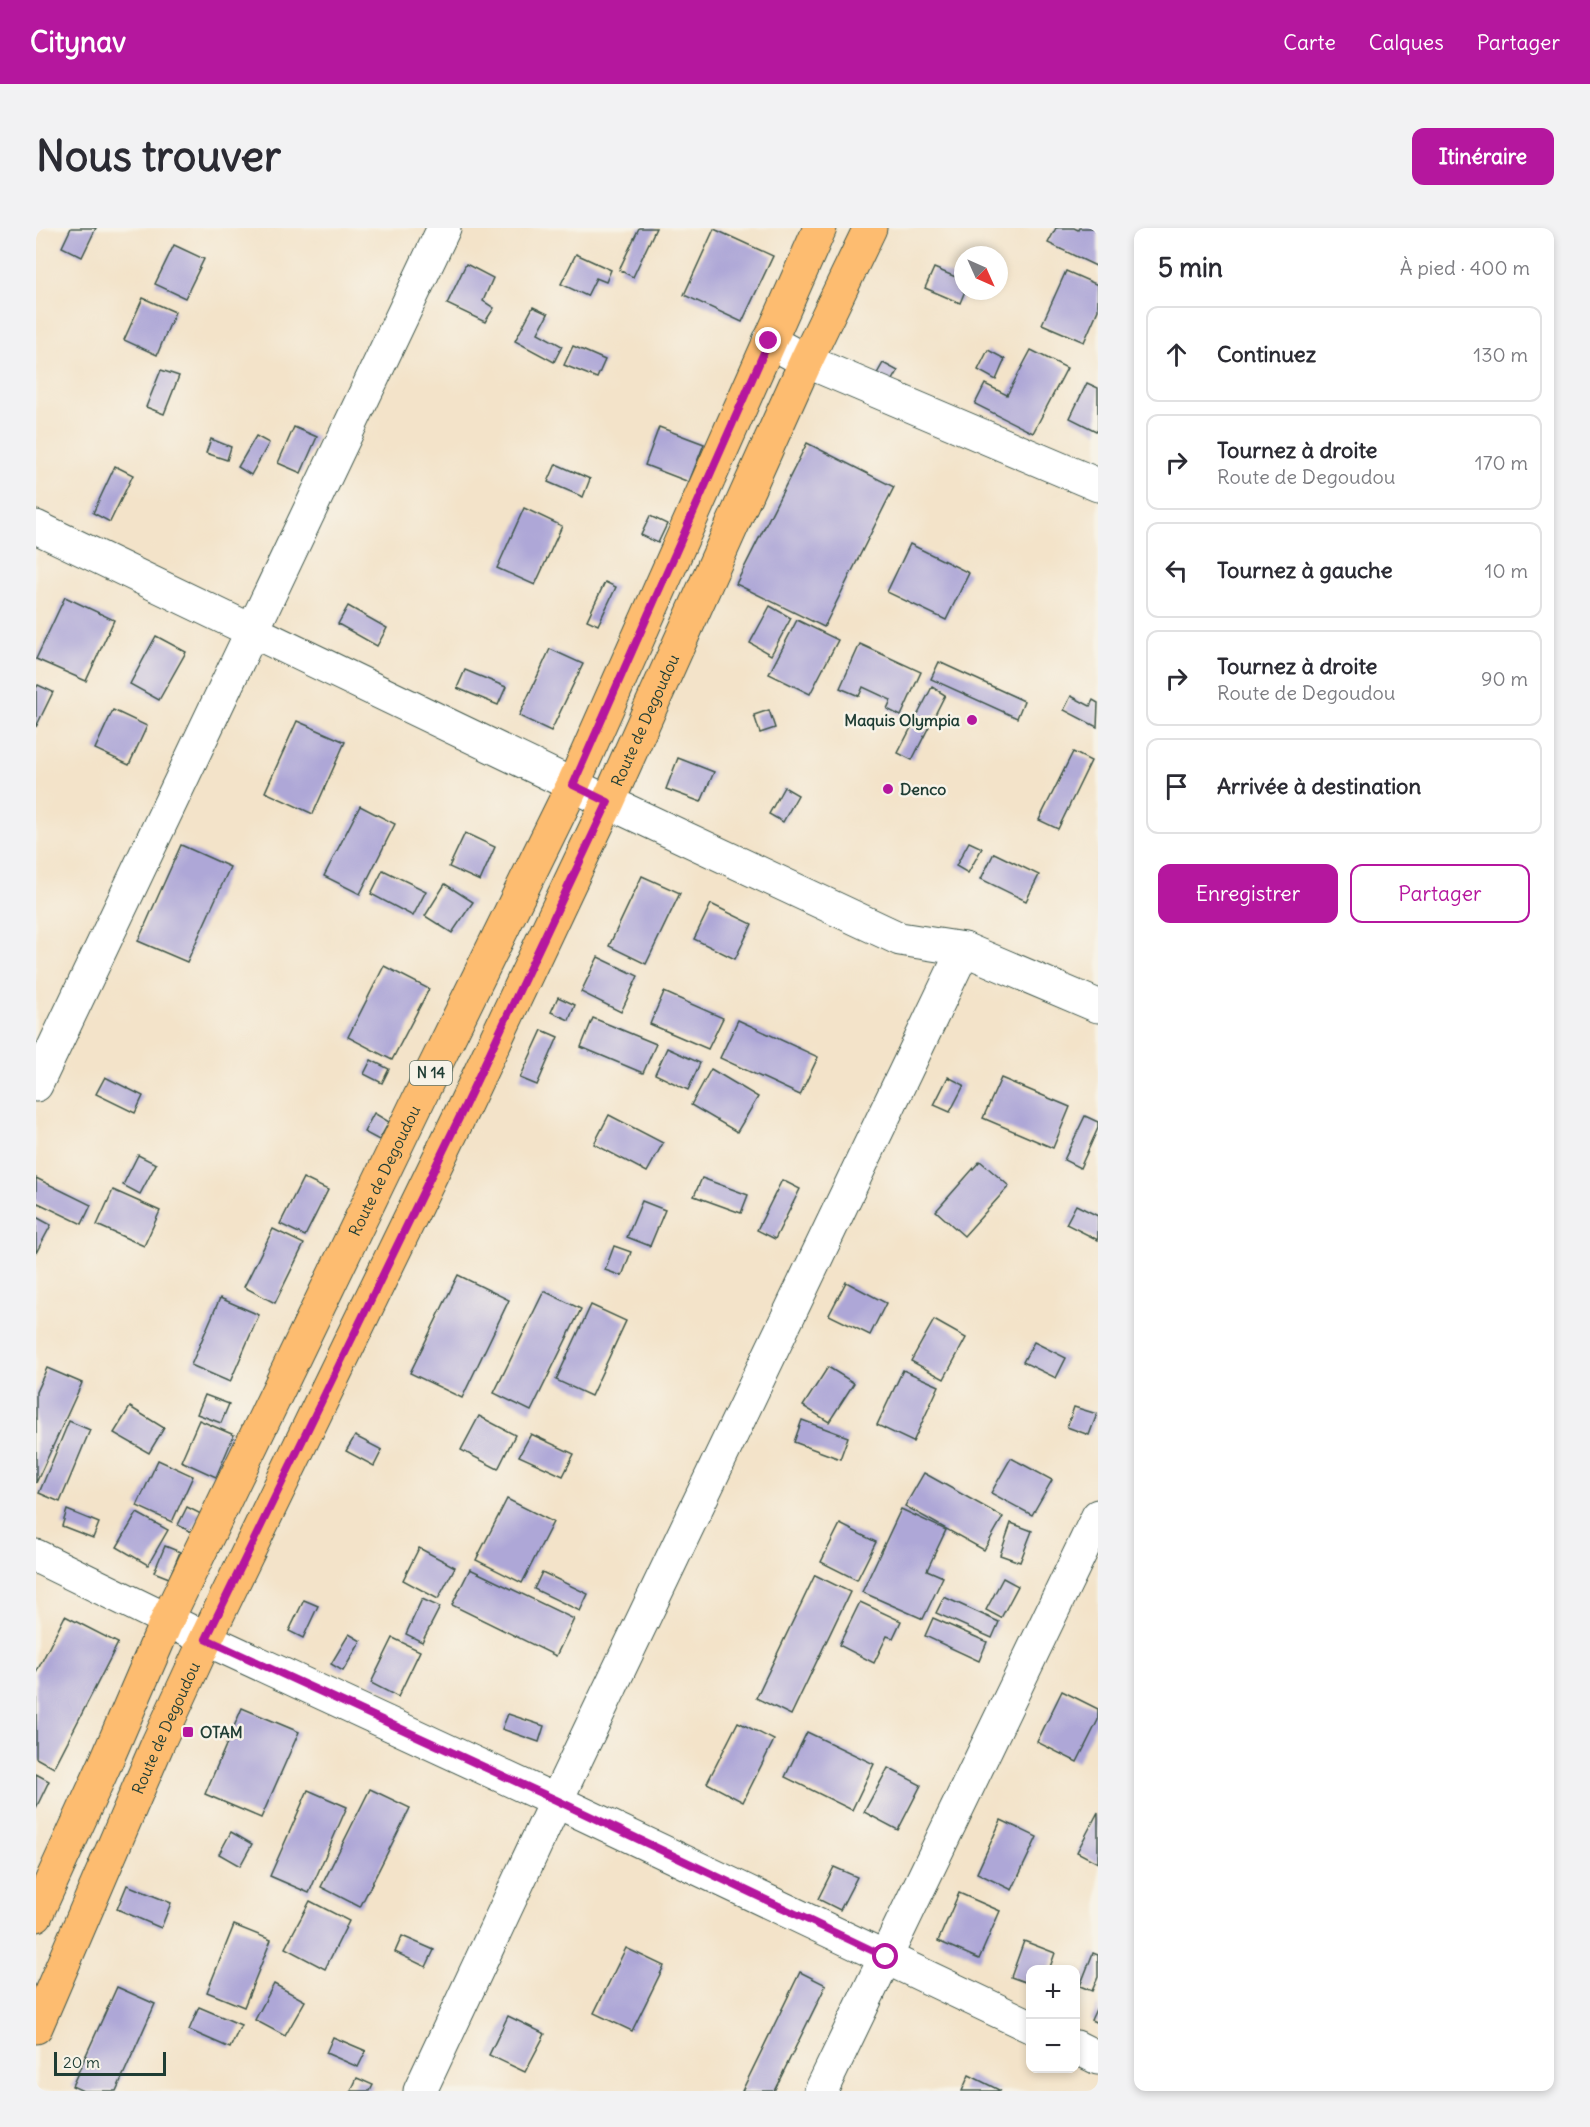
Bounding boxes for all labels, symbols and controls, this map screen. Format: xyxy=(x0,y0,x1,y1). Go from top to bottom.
text: Citynav xyxy=(30,24,126,60)
text: Carte xyxy=(1283,29,1336,56)
text: Calques xyxy=(1369,29,1444,56)
text: Partager xyxy=(1477,29,1560,56)
button: Itinéraire xyxy=(1412,128,1554,185)
text: Nous trouver xyxy=(36,130,281,182)
north arrow xyxy=(954,246,1008,300)
text: 5 min xyxy=(1158,251,1223,284)
text: À pied · 400 m xyxy=(1400,255,1530,280)
route end xyxy=(755,327,781,353)
icon: ahead xyxy=(1160,338,1193,371)
text: Continuez xyxy=(1217,340,1316,368)
text: 130 m xyxy=(1473,342,1528,367)
text: Tournez à droite xyxy=(1217,436,1377,464)
icon: right xyxy=(1160,446,1193,479)
text: 170 m xyxy=(1475,450,1528,475)
text: Route de Degoudou xyxy=(1217,464,1395,489)
icon: left xyxy=(1160,554,1193,587)
text: Tournez à gauche xyxy=(1217,556,1393,584)
text: 10 m xyxy=(1485,558,1528,583)
street label: Route de Degoudou xyxy=(606,651,683,789)
text: Tournez à droite xyxy=(1217,652,1377,680)
icon: right xyxy=(1160,662,1193,695)
text: 90 m xyxy=(1481,666,1528,691)
text: Route de Degoudou xyxy=(1217,680,1395,705)
place label: Maquis Olympia xyxy=(844,710,960,731)
marker: Maquis Olympia xyxy=(965,713,979,727)
icon: arrive xyxy=(1160,770,1193,803)
text: Arrivée à destination xyxy=(1217,772,1421,800)
place label: Denco xyxy=(900,779,946,799)
marker: Denco xyxy=(881,782,895,796)
button: Enregistrer xyxy=(1158,864,1338,923)
button: Partager xyxy=(1350,864,1530,923)
road number: N 14 xyxy=(410,1061,452,1085)
street label: Route de Degoudou xyxy=(344,1102,424,1239)
street label: Route de Degoudou xyxy=(127,1659,204,1797)
place label: OTAM xyxy=(200,1722,243,1742)
marker: OTAM xyxy=(181,1725,195,1739)
route start xyxy=(872,1943,898,1969)
map controls xyxy=(1026,1965,1080,2073)
button: + xyxy=(1026,1965,1080,2019)
button: − xyxy=(1026,2019,1080,2073)
scale bar xyxy=(54,2049,166,2076)
text: 20 m xyxy=(63,2052,100,2072)

